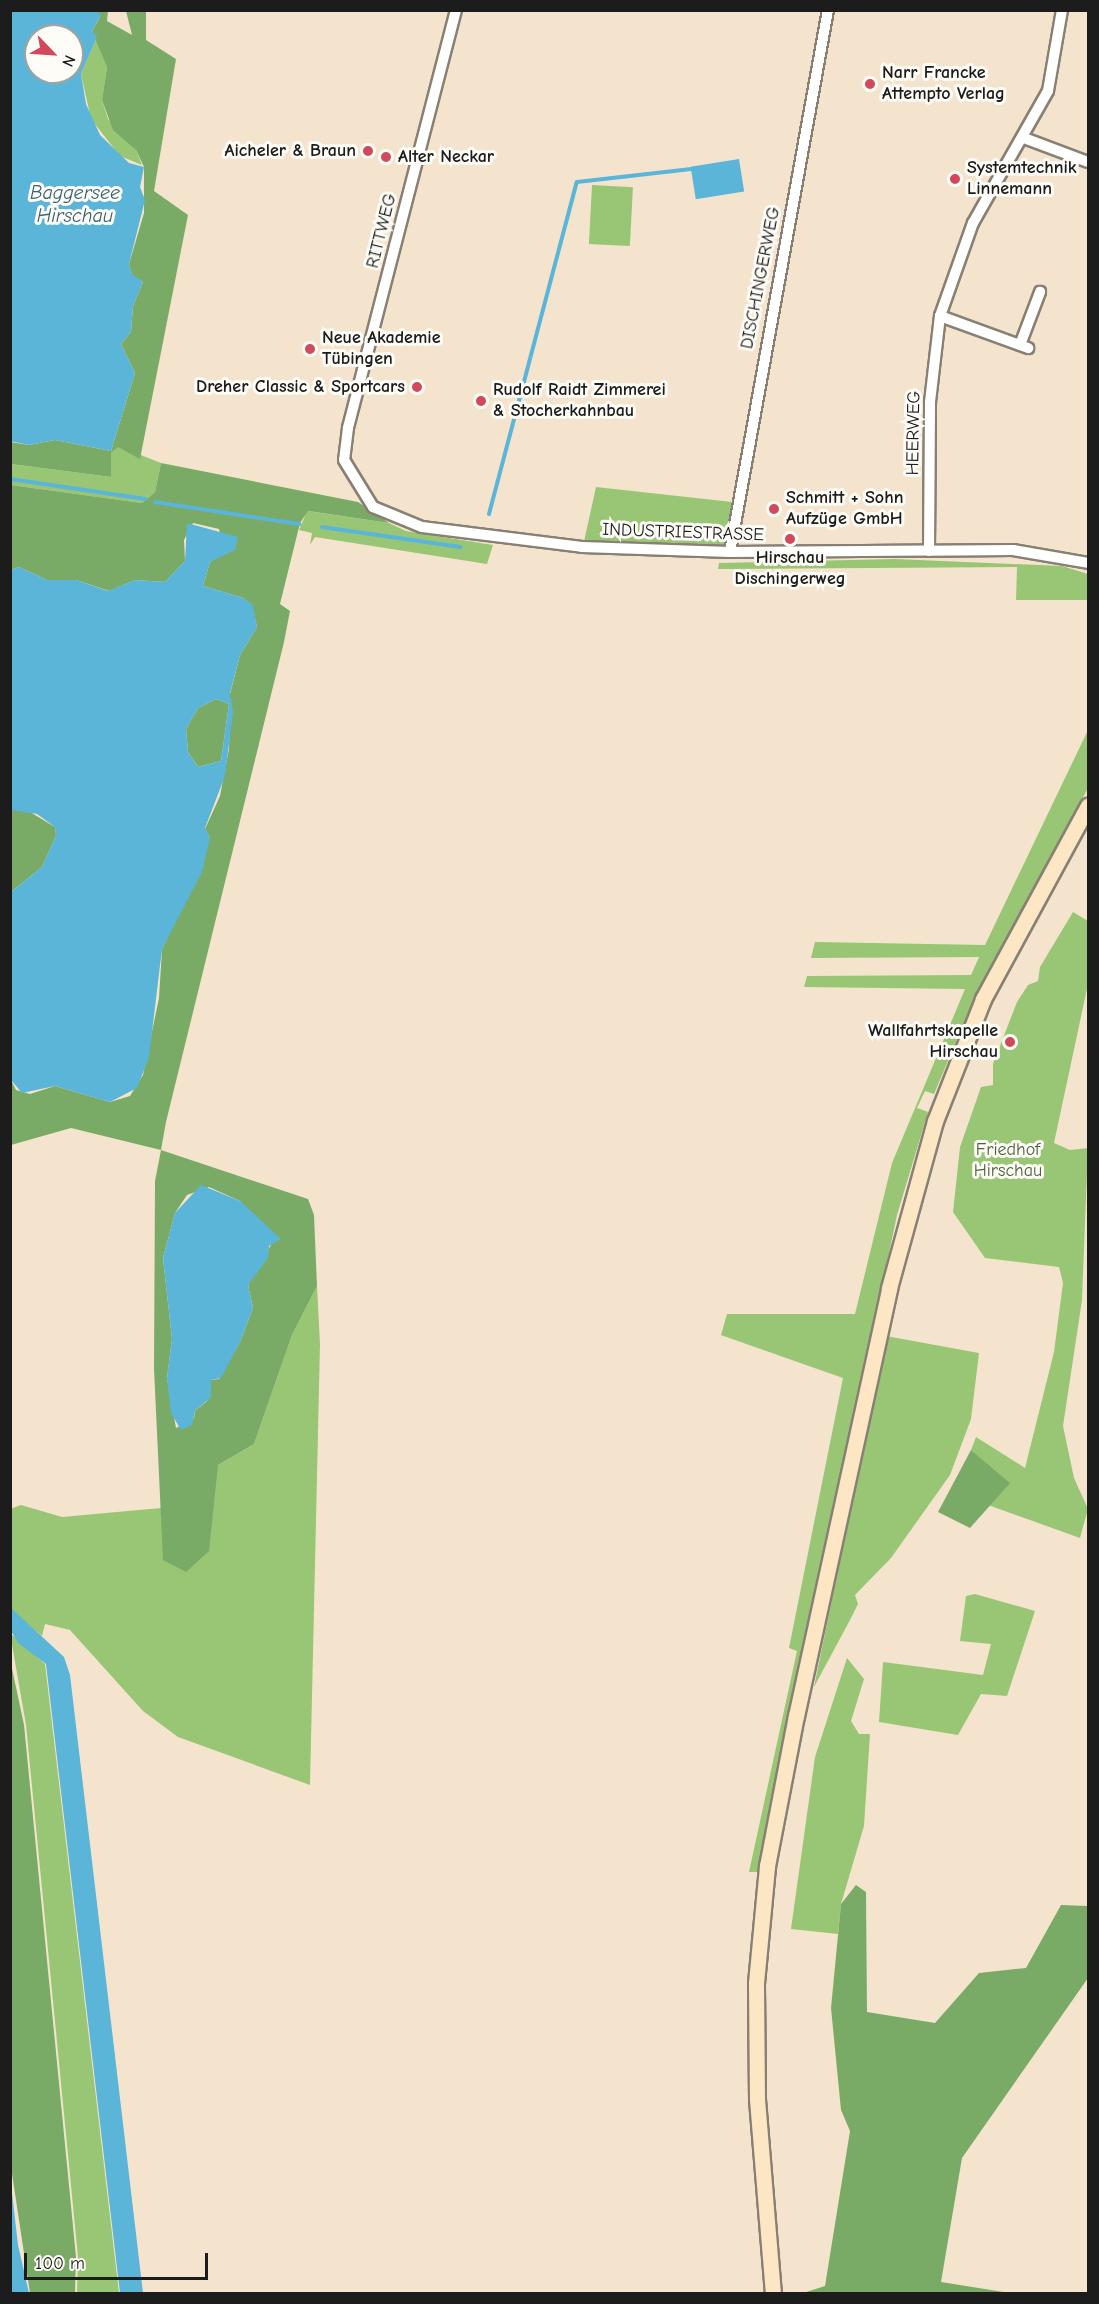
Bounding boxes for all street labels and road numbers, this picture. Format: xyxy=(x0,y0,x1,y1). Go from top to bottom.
street label: RITTWEG xyxy=(362,191,402,271)
street label: DISCHINGERWEG xyxy=(737,205,785,351)
street label: HEERWEG xyxy=(902,391,926,475)
street label: INDUSTRIESTRASSE xyxy=(602,519,764,547)

